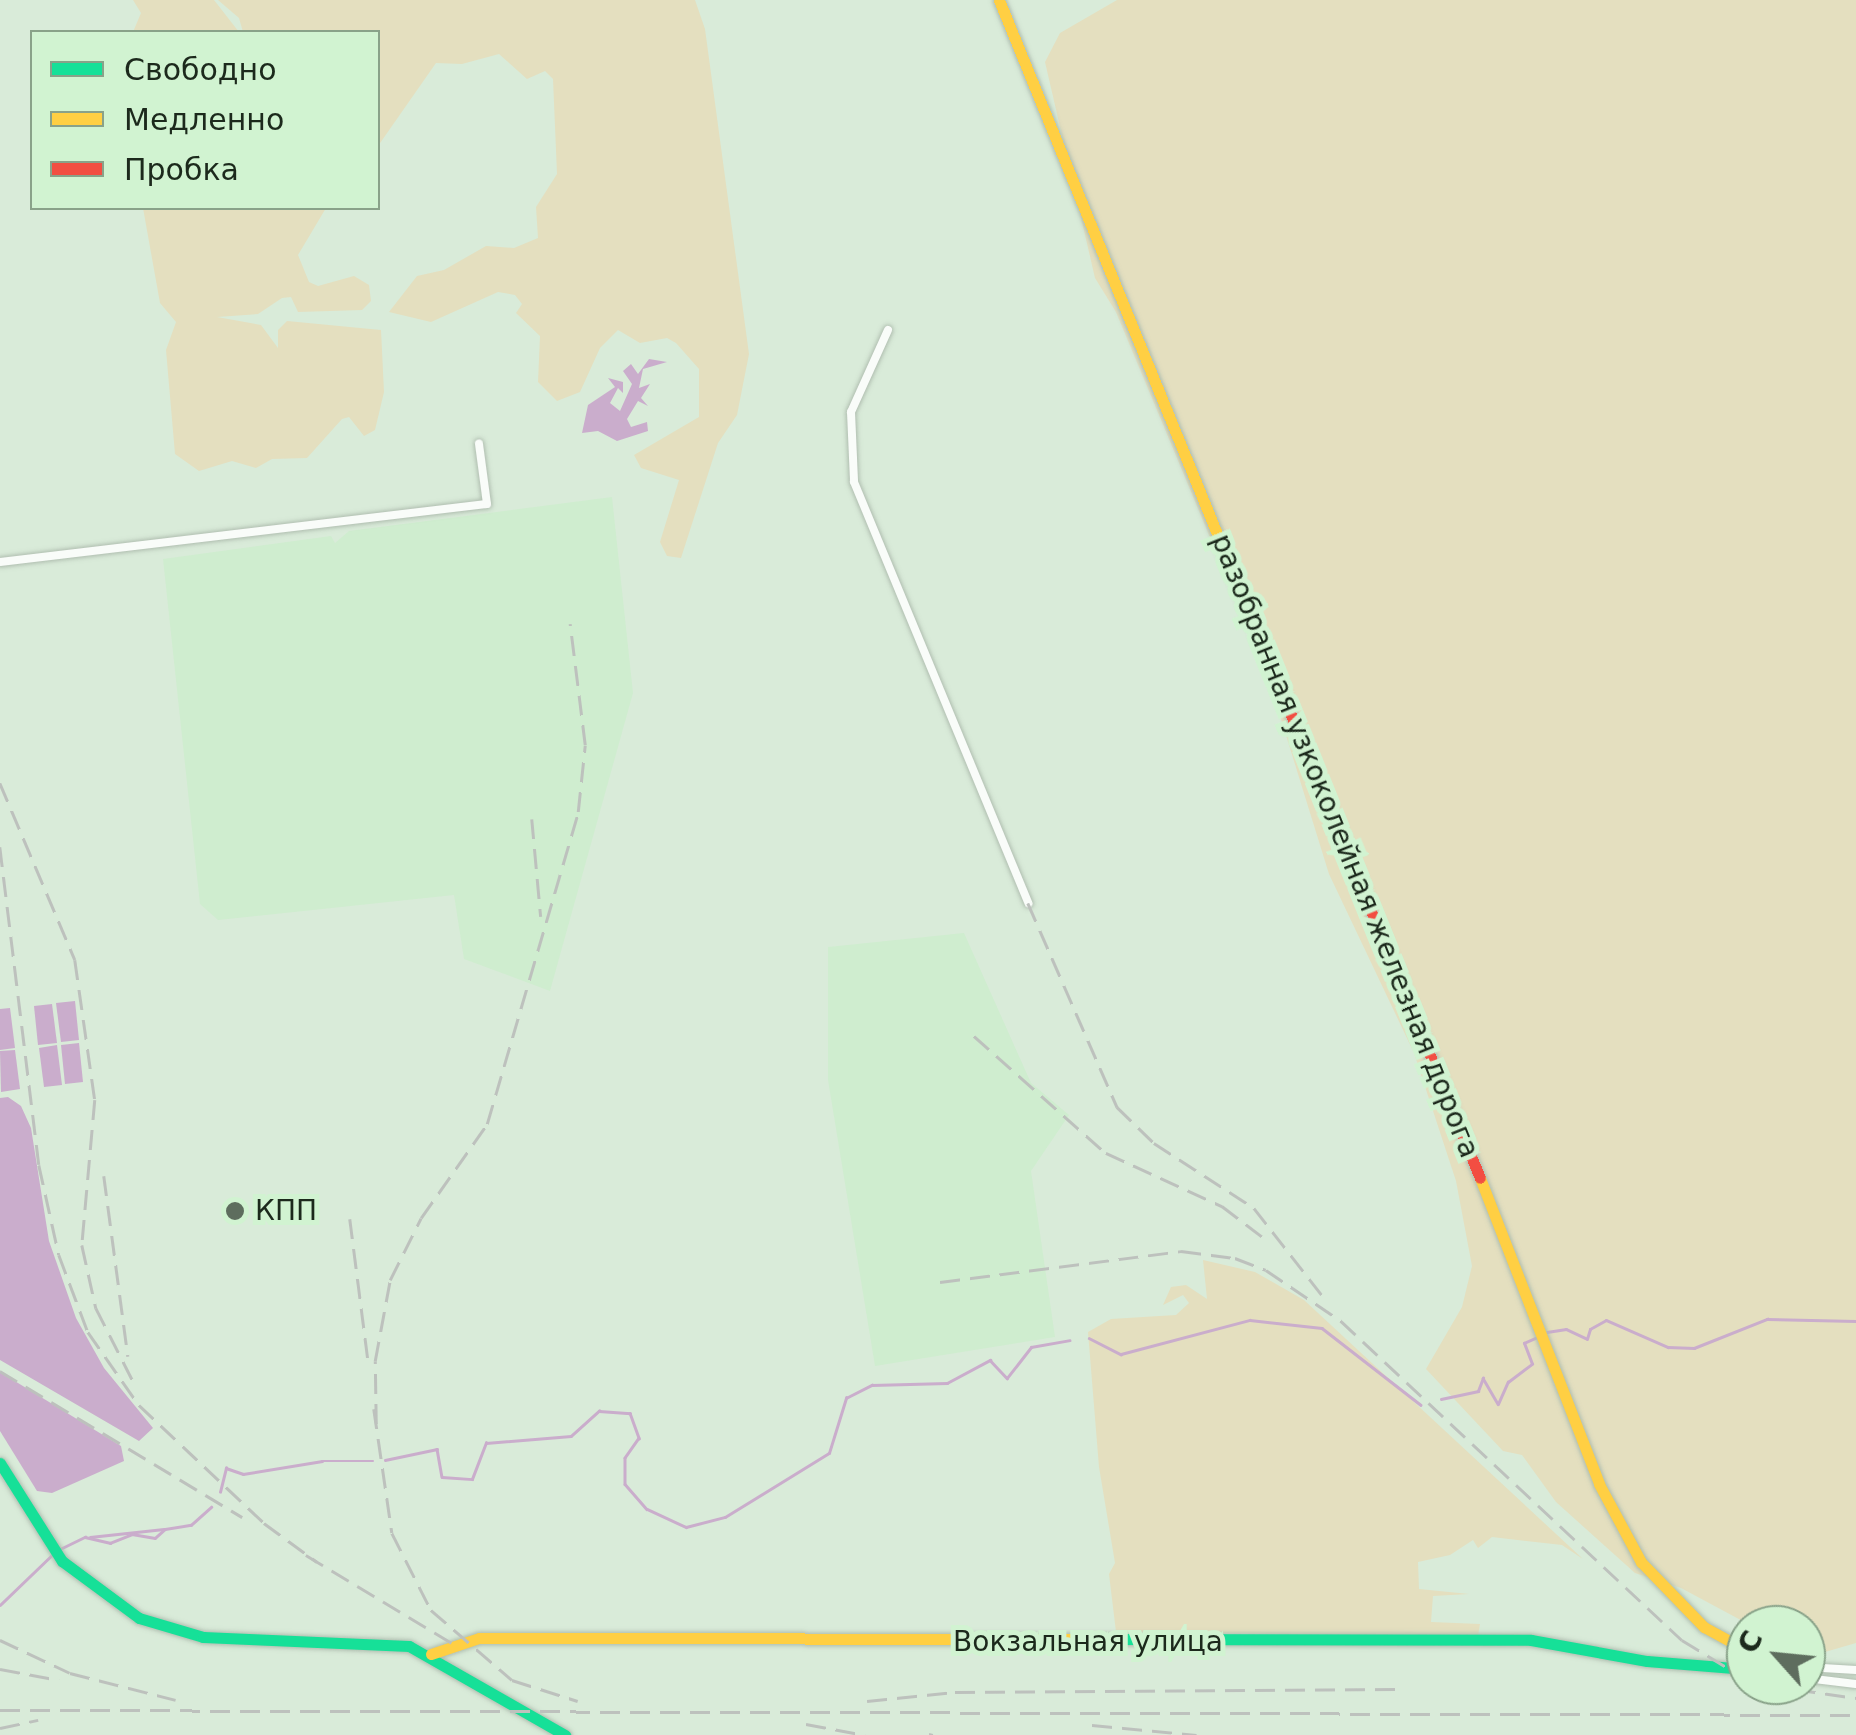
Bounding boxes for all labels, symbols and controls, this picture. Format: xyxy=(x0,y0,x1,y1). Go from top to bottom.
legend xyxy=(30,30,380,210)
text: Свободно xyxy=(124,52,277,87)
text: Медленно xyxy=(124,102,284,137)
text: Пробка xyxy=(124,152,239,187)
street label: разобранная узкоколейная железная дорога xyxy=(1204,529,1486,1163)
place label: КПП xyxy=(255,1194,317,1228)
marker: КПП xyxy=(224,1200,246,1222)
north arrow xyxy=(1726,1605,1826,1705)
street label: Вокзальная улица xyxy=(953,1625,1223,1659)
text: С xyxy=(1731,1625,1770,1659)

